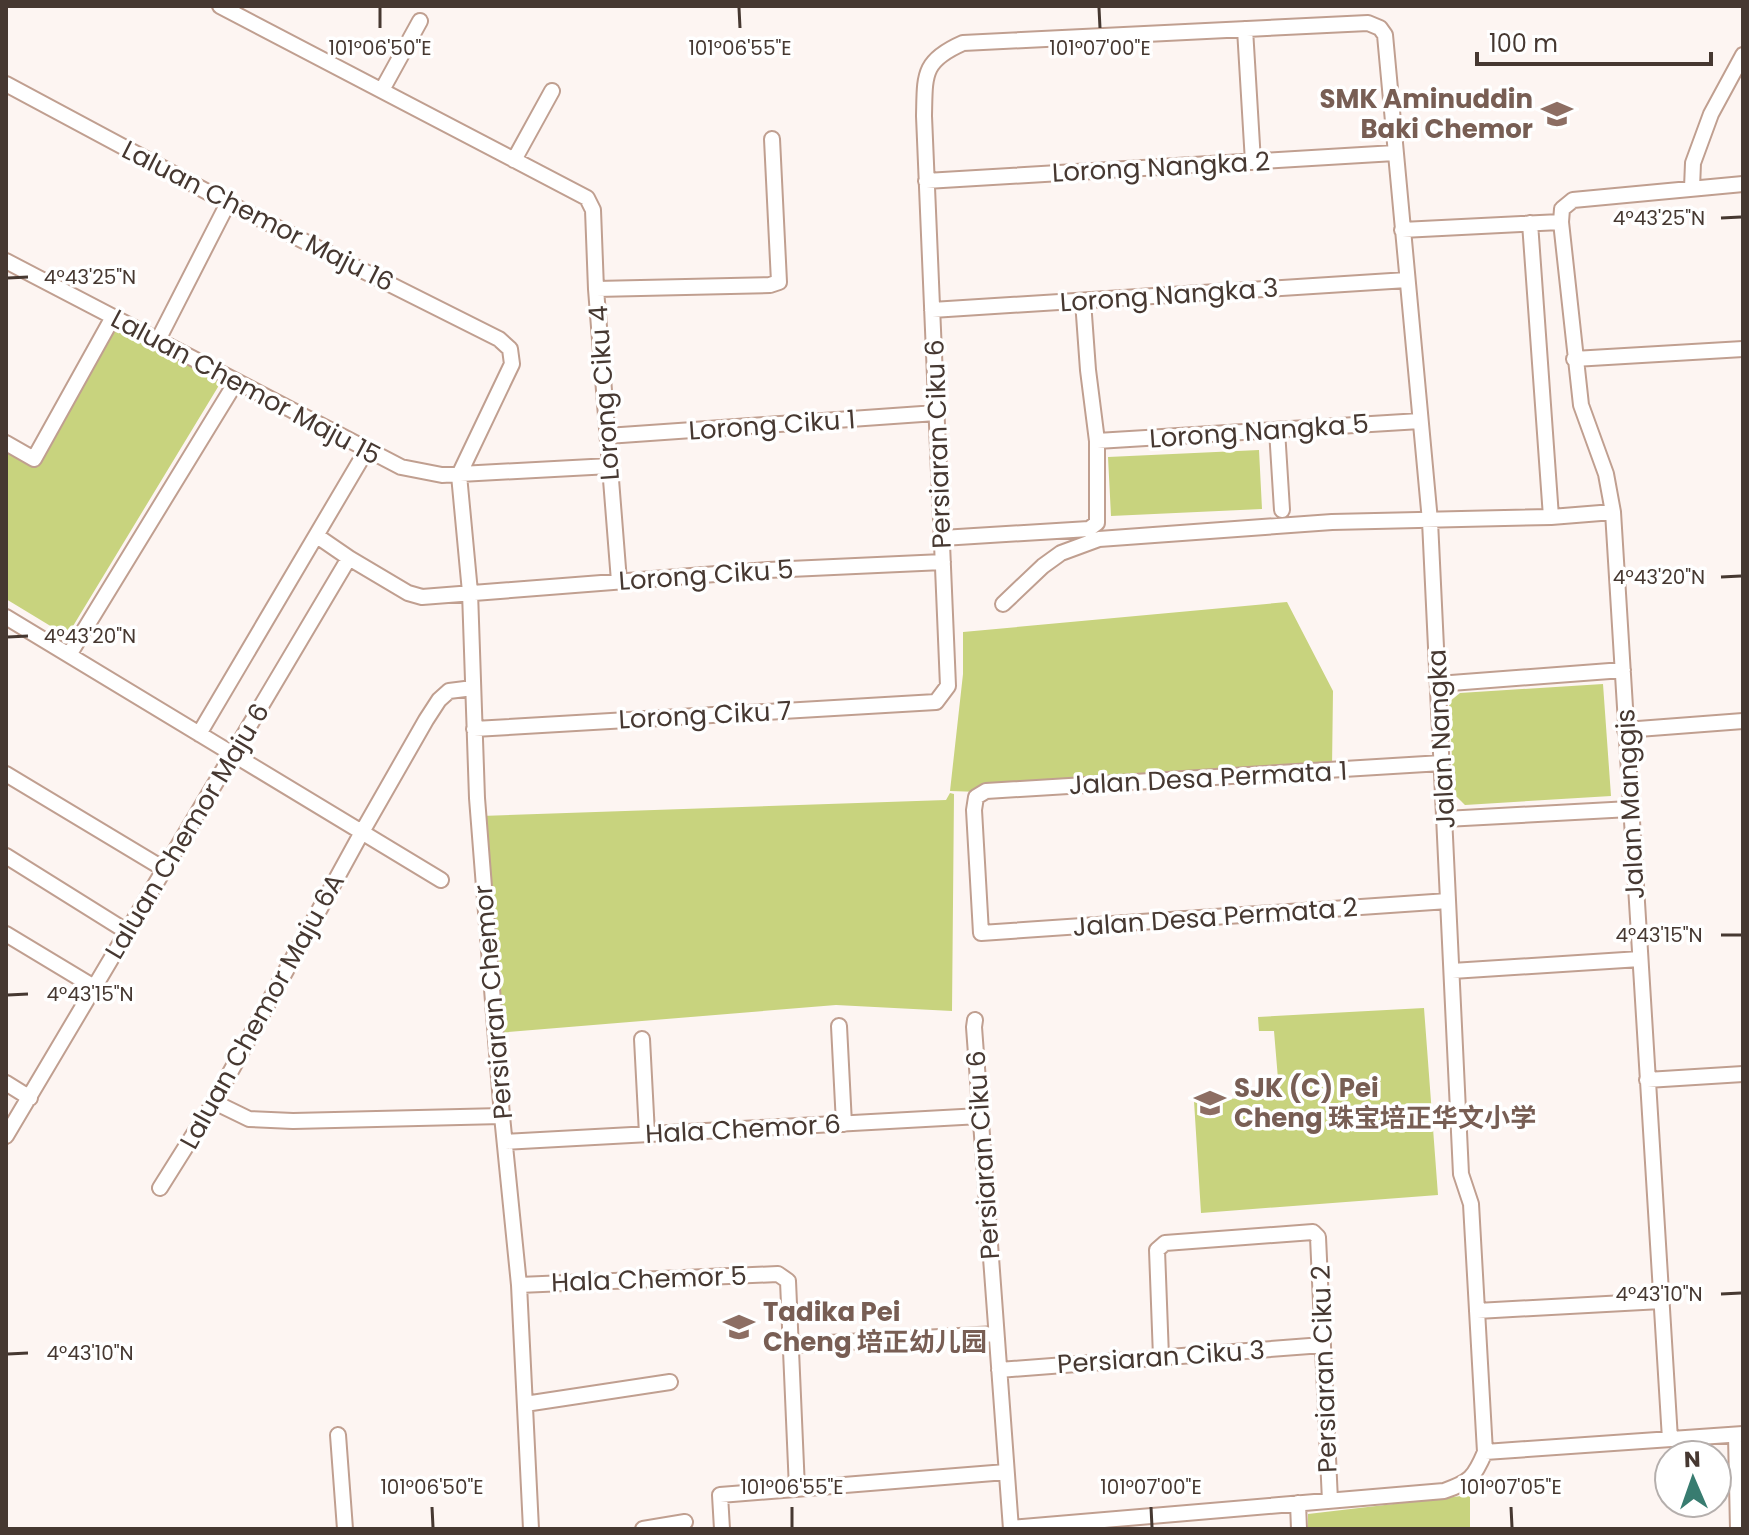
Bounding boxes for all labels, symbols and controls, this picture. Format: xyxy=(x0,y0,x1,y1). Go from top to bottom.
scale bar xyxy=(1477,16,1711,66)
text: 100 m xyxy=(1489,27,1558,60)
text: 101°06'50"E xyxy=(328,34,432,62)
text: 101°06'55"E xyxy=(688,34,792,62)
text: 101°07'00"E xyxy=(1049,34,1151,62)
place label: SMK Aminuddin Baki Chemor xyxy=(1320,81,1533,147)
school or university icon: SMK Aminuddin Baki Chemor xyxy=(1540,97,1574,131)
street label: Laluan Chemor Maju 16 xyxy=(116,132,400,300)
street label: Lorong Nangka 2 xyxy=(1051,143,1271,191)
text: 4°43'25"N xyxy=(1613,204,1705,232)
text: 4°43'25"N xyxy=(44,263,136,291)
street label: Lorong Nangka 3 xyxy=(1059,269,1279,321)
street label: Laluan Chemor Maju 15 xyxy=(105,301,387,473)
street label: Lorong Ciku 4 xyxy=(580,304,628,482)
street label: Persiaran Ciku 6 xyxy=(916,339,960,549)
street label: Lorong Ciku 1 xyxy=(687,401,857,449)
street label: Lorong Nangka 5 xyxy=(1148,405,1370,457)
street label: Lorong Ciku 5 xyxy=(617,551,795,599)
text: 4°43'20"N xyxy=(1613,563,1705,591)
text: 4°43'20"N xyxy=(44,622,136,650)
street label: Jalan Nangka xyxy=(1418,648,1464,830)
street label: Lorong Ciku 7 xyxy=(618,692,792,738)
street label: Laluan Chemor Maju 6 xyxy=(96,696,278,966)
street label: Jalan Manggis xyxy=(1607,708,1653,900)
street label: Jalan Desa Permata 1 xyxy=(1068,753,1348,803)
street label: Laluan Chemor Maju 6A xyxy=(171,867,353,1155)
street label: Persiaran Chemor xyxy=(465,883,521,1121)
street label: Jalan Desa Permata 2 xyxy=(1071,889,1359,945)
text: 4°43'15"N xyxy=(1615,921,1703,949)
text: 4°43'15"N xyxy=(46,980,134,1008)
street label: Persiaran Ciku 6 xyxy=(958,1049,1008,1261)
place label: SJK (C) Pei Cheng 珠宝培正华文小学 xyxy=(1234,1070,1536,1136)
school or university icon: SJK (C) Pei Cheng 珠宝培正华文小学 xyxy=(1193,1086,1227,1120)
street label: Hala Chemor 6 xyxy=(644,1106,842,1152)
street label: Hala Chemor 5 xyxy=(551,1258,747,1300)
street label: Persiaran Ciku 2 xyxy=(1302,1265,1346,1473)
text: 4°43'10"N xyxy=(1615,1280,1703,1308)
place label: Tadika Pei Cheng 培正幼儿园 xyxy=(763,1294,987,1360)
school or university icon: Tadika Pei Cheng 培正幼儿园 xyxy=(722,1310,756,1344)
street label: Persiaran Ciku 3 xyxy=(1056,1332,1266,1382)
text: 4°43'10"N xyxy=(46,1339,134,1367)
north arrow xyxy=(1653,1439,1733,1519)
text: N xyxy=(1684,1444,1701,1475)
text: 101°06'50"E xyxy=(380,1473,484,1501)
text: 101°06'55"E xyxy=(740,1473,844,1501)
text: 101°07'00"E xyxy=(1100,1473,1202,1501)
text: 101°07'05"E xyxy=(1460,1473,1562,1501)

